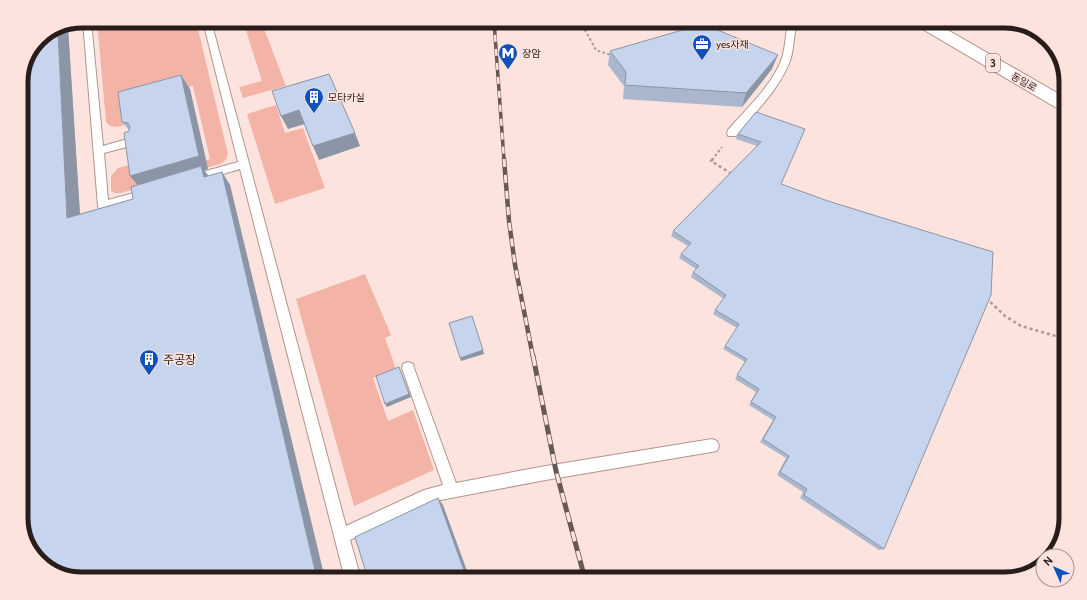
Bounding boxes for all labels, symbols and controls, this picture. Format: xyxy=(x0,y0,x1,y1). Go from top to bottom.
office icon: yes자재 xyxy=(691,33,713,61)
place label: yes자재 xyxy=(716,38,749,51)
metro station icon: 장암 xyxy=(497,42,519,70)
place label: 장암 xyxy=(522,47,541,60)
road number: 3 xyxy=(986,54,1000,72)
street label: 동일로 xyxy=(1009,69,1039,95)
building icon: 모타카실 xyxy=(303,86,325,114)
place label: 모타카실 xyxy=(328,91,365,104)
building icon: 주공장 xyxy=(138,348,160,376)
place label: 주공장 xyxy=(163,352,196,367)
north arrow xyxy=(1035,548,1075,588)
text: N xyxy=(1040,553,1056,569)

